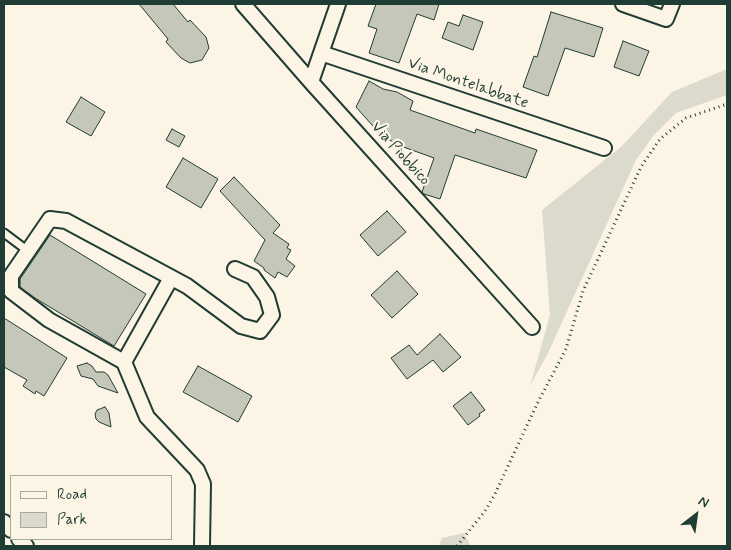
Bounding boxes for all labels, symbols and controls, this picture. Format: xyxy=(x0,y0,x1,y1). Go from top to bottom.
street label: Via Montelabbate xyxy=(405,54,531,114)
street label: Via Piobbico xyxy=(366,118,434,190)
legend xyxy=(10,475,172,540)
text: Road xyxy=(57,485,87,505)
north arrow xyxy=(671,490,721,540)
text: N xyxy=(695,492,712,512)
text: Park xyxy=(57,510,87,530)

